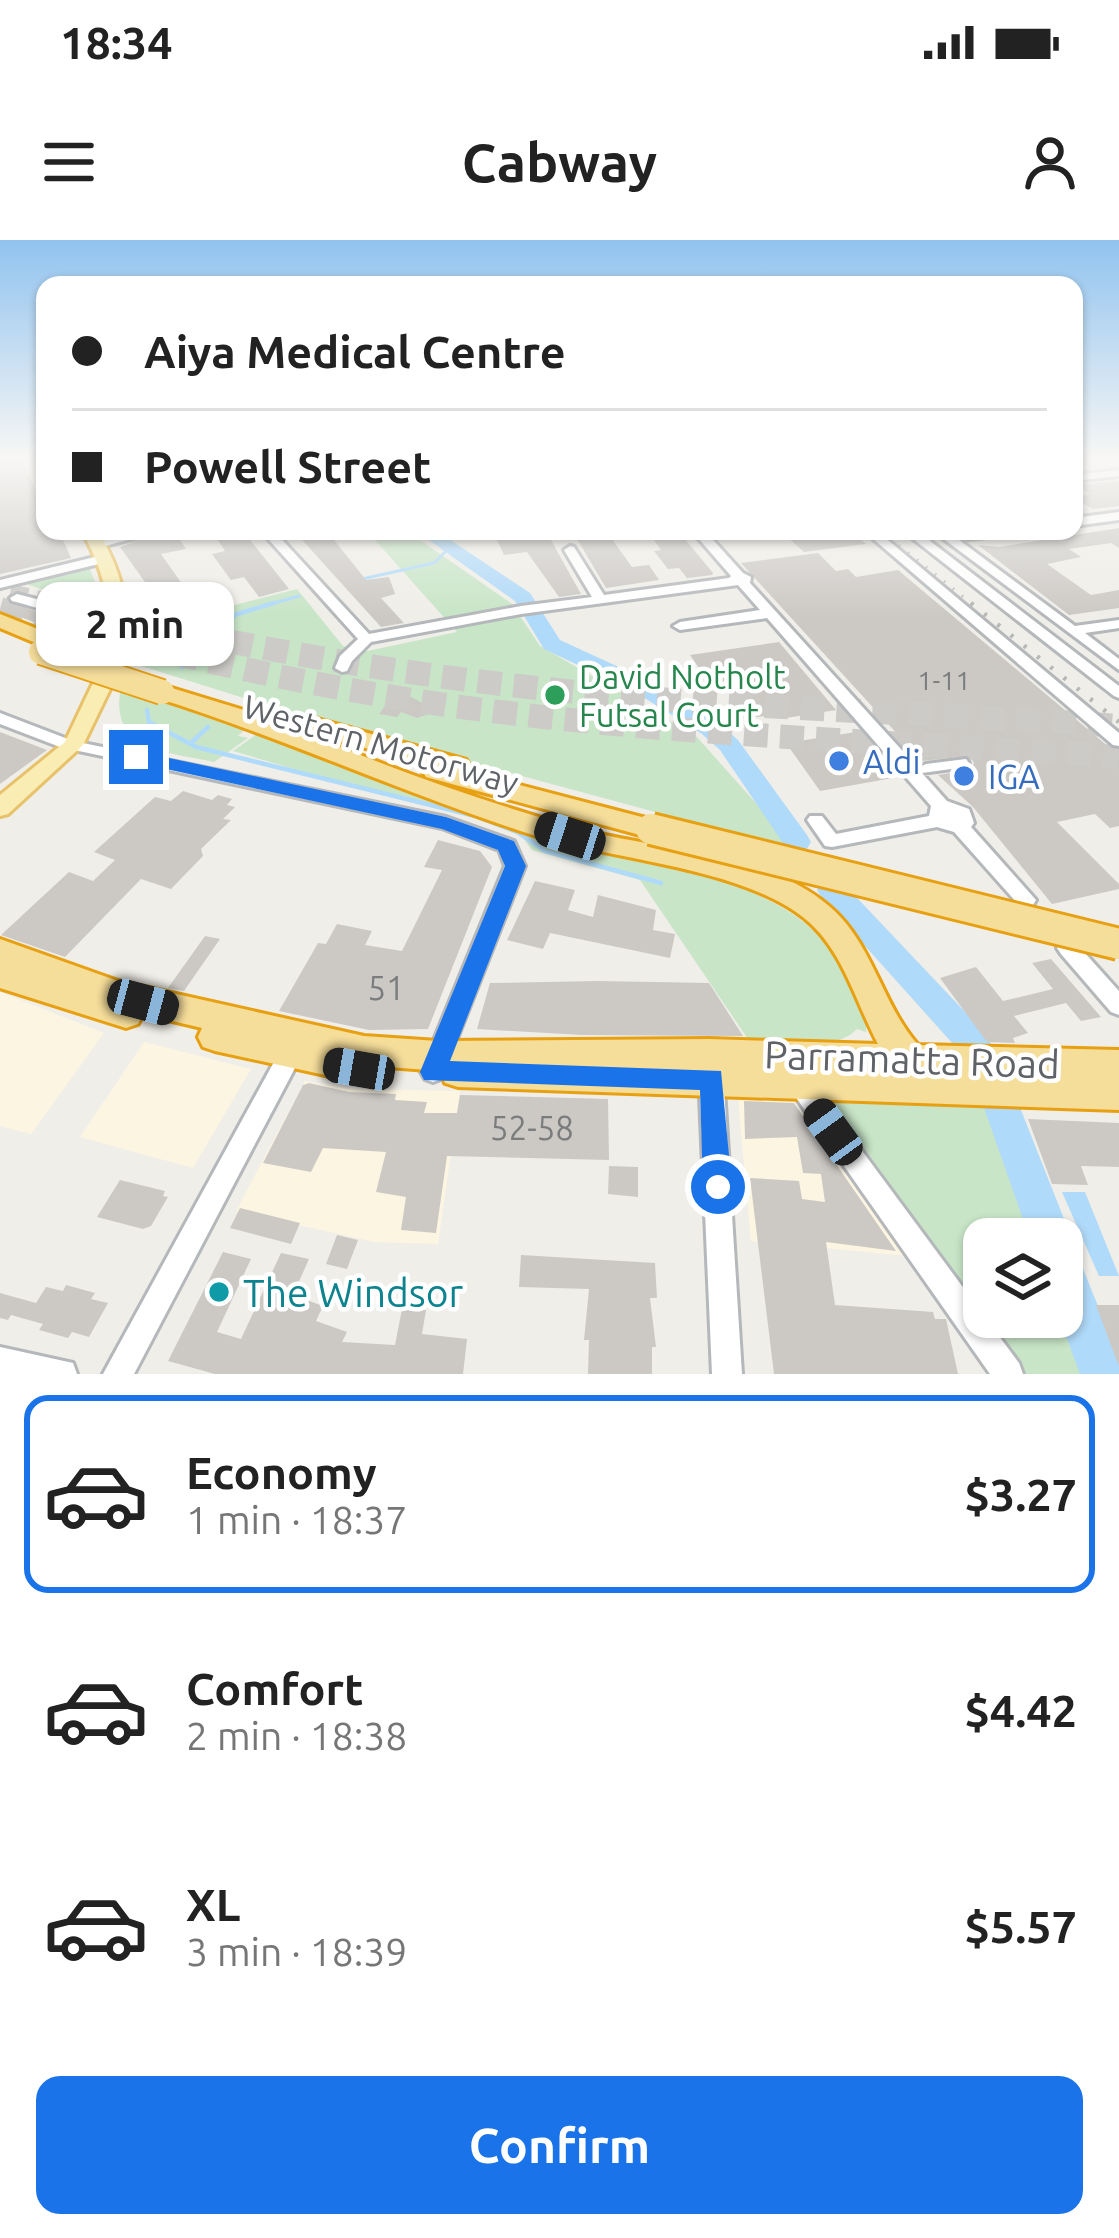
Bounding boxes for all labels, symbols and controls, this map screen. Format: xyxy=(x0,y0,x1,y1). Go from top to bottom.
text: 18:34 xyxy=(60,17,173,68)
icon: menu xyxy=(36,129,102,195)
icon: person xyxy=(1017,129,1083,195)
text: Cabway xyxy=(462,132,657,192)
text: Aiya Medical Centre xyxy=(144,326,566,377)
text: Powell Street xyxy=(144,441,432,492)
callout: 2 min xyxy=(37,583,235,667)
text: 2 min xyxy=(86,602,184,645)
place label: David Notholt Futsal Court xyxy=(579,658,786,733)
house number: 1-11 xyxy=(917,665,971,695)
marker: David Notholt Futsal Court xyxy=(542,682,568,708)
street label: Western Motorway xyxy=(239,687,523,801)
route end xyxy=(109,730,163,784)
place label: Aldi xyxy=(863,743,920,780)
marker: Aldi xyxy=(826,748,852,774)
place label: IGA xyxy=(988,758,1040,795)
marker: IGA xyxy=(951,763,977,789)
car xyxy=(530,808,610,864)
house number: 51 xyxy=(367,969,405,1006)
car xyxy=(104,975,182,1029)
street label: Parramatta Road xyxy=(763,1032,1061,1086)
car xyxy=(320,1045,398,1093)
car xyxy=(797,1092,869,1172)
house number: 52-58 xyxy=(490,1109,574,1146)
route start xyxy=(691,1160,745,1214)
map controls xyxy=(963,1218,1083,1338)
button: layers xyxy=(963,1218,1083,1338)
place label: The Windsor xyxy=(243,1271,464,1314)
marker: The Windsor xyxy=(206,1279,232,1305)
icon: car xyxy=(42,1440,150,1548)
text: Economy xyxy=(186,1447,377,1498)
text: $3.27 xyxy=(964,1469,1077,1520)
text: 1 min · 18:37 xyxy=(186,1498,407,1541)
icon: car xyxy=(42,1656,150,1764)
text: Comfort xyxy=(186,1663,363,1714)
text: $4.42 xyxy=(964,1685,1077,1736)
text: 2 min · 18:38 xyxy=(186,1714,407,1757)
icon: car xyxy=(42,1872,150,1980)
text: XL xyxy=(186,1879,240,1930)
text: $5.57 xyxy=(964,1901,1077,1952)
text: 3 min · 18:39 xyxy=(186,1930,407,1973)
button: Confirm xyxy=(36,2076,1083,2214)

